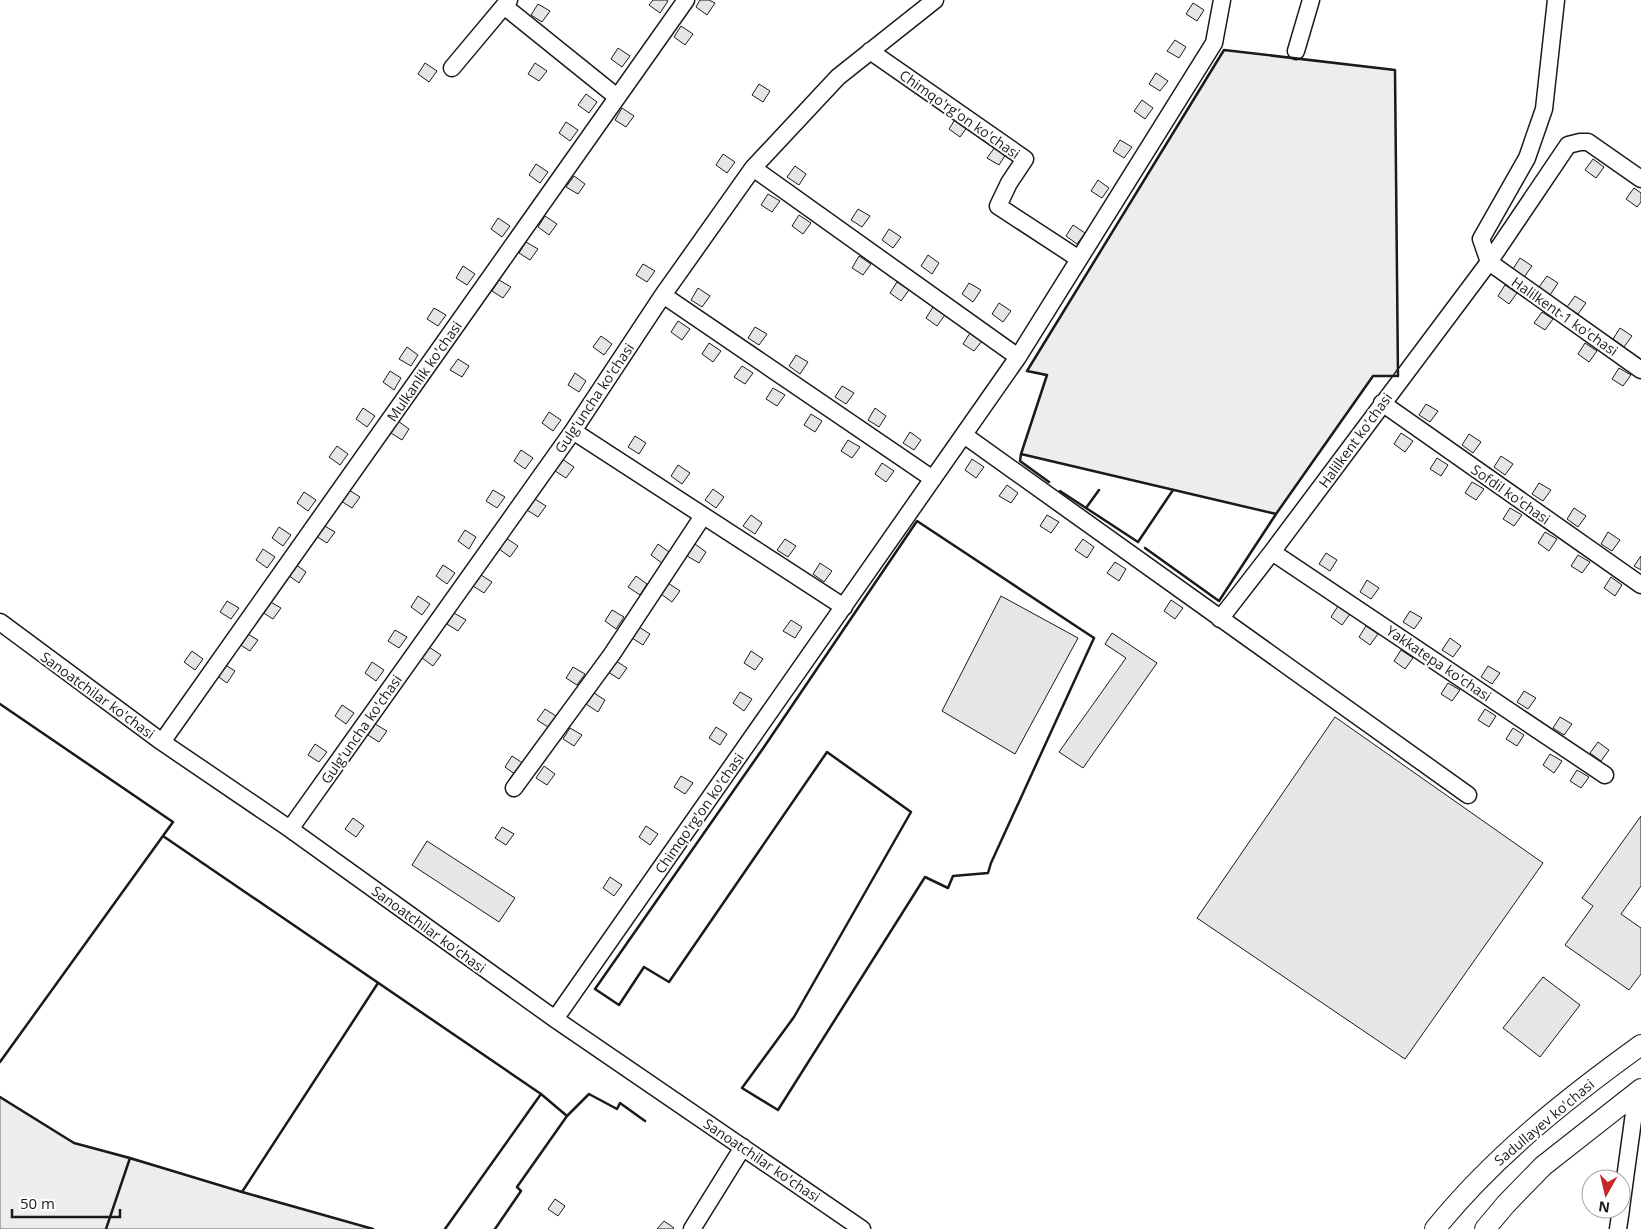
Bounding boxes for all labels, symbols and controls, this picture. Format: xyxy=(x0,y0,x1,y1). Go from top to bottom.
street label: Chimqo'rg'on ko'chasi xyxy=(896,65,1024,163)
street label: Halilkent-1 ko'chasi xyxy=(1508,272,1622,360)
street label: Mulkanlik ko'chasi xyxy=(382,317,466,425)
street label: Gulg'uncha ko'chasi xyxy=(550,339,638,457)
street label: Halilkent ko'chasi xyxy=(1314,389,1396,491)
street label: Sofdil ko'chasi xyxy=(1468,460,1554,528)
street label: Yakkatepa ko'chasi xyxy=(1383,621,1495,705)
street label: Sanoatchilar ko'chasi xyxy=(37,647,159,743)
street label: Gulg'uncha ko'chasi xyxy=(316,671,406,787)
street label: Chimqo'rg'on ko'chasi xyxy=(650,749,748,877)
street label: Sanoatchilar ko'chasi xyxy=(368,881,490,977)
street label: Sadullayev ko'chasi xyxy=(1490,1075,1598,1169)
street label: Sanoatchilar ko'chasi xyxy=(700,1114,824,1206)
north arrow xyxy=(1581,1169,1631,1219)
scale bar xyxy=(12,1186,120,1218)
text: 50 m xyxy=(20,1193,55,1213)
text: N xyxy=(1597,1197,1611,1218)

